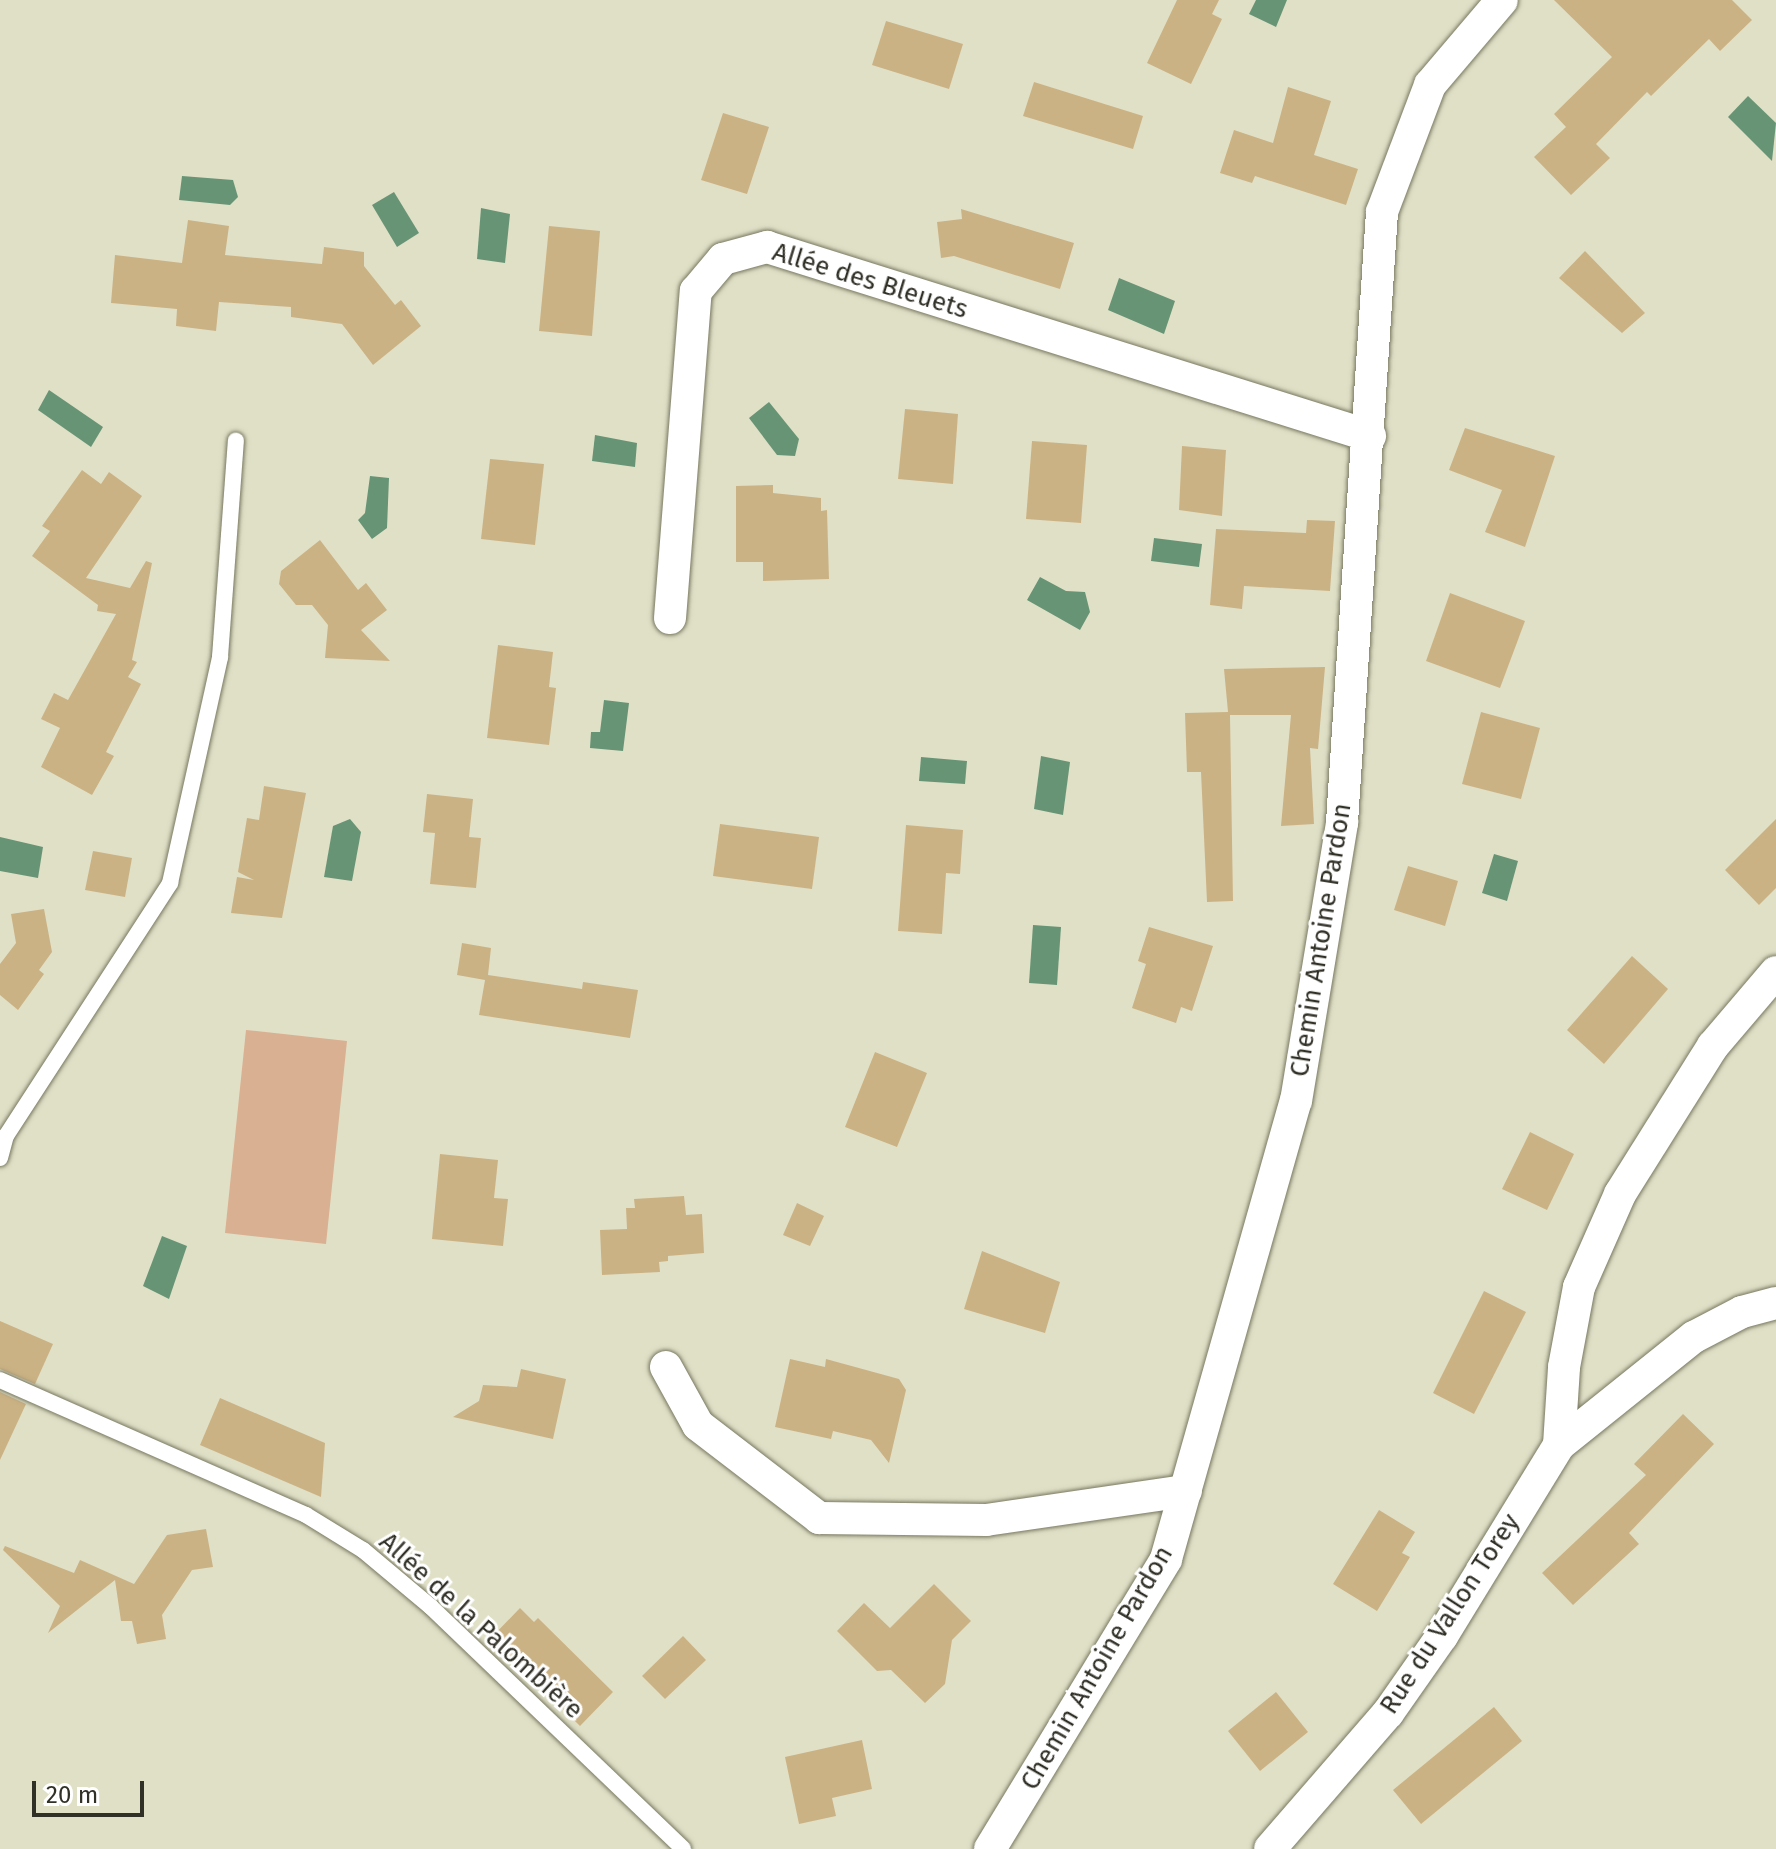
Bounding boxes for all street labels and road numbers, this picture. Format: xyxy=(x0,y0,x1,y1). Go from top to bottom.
street label: Allée des Bleuets xyxy=(769,237,971,325)
street label: Chemin Antoine Pardon xyxy=(1284,801,1358,1079)
street label: Rue du Vallon Torey xyxy=(1374,1508,1526,1720)
street label: Allée de la Palombière xyxy=(373,1526,589,1726)
street label: Chemin Antoine Pardon xyxy=(1014,1541,1180,1795)

